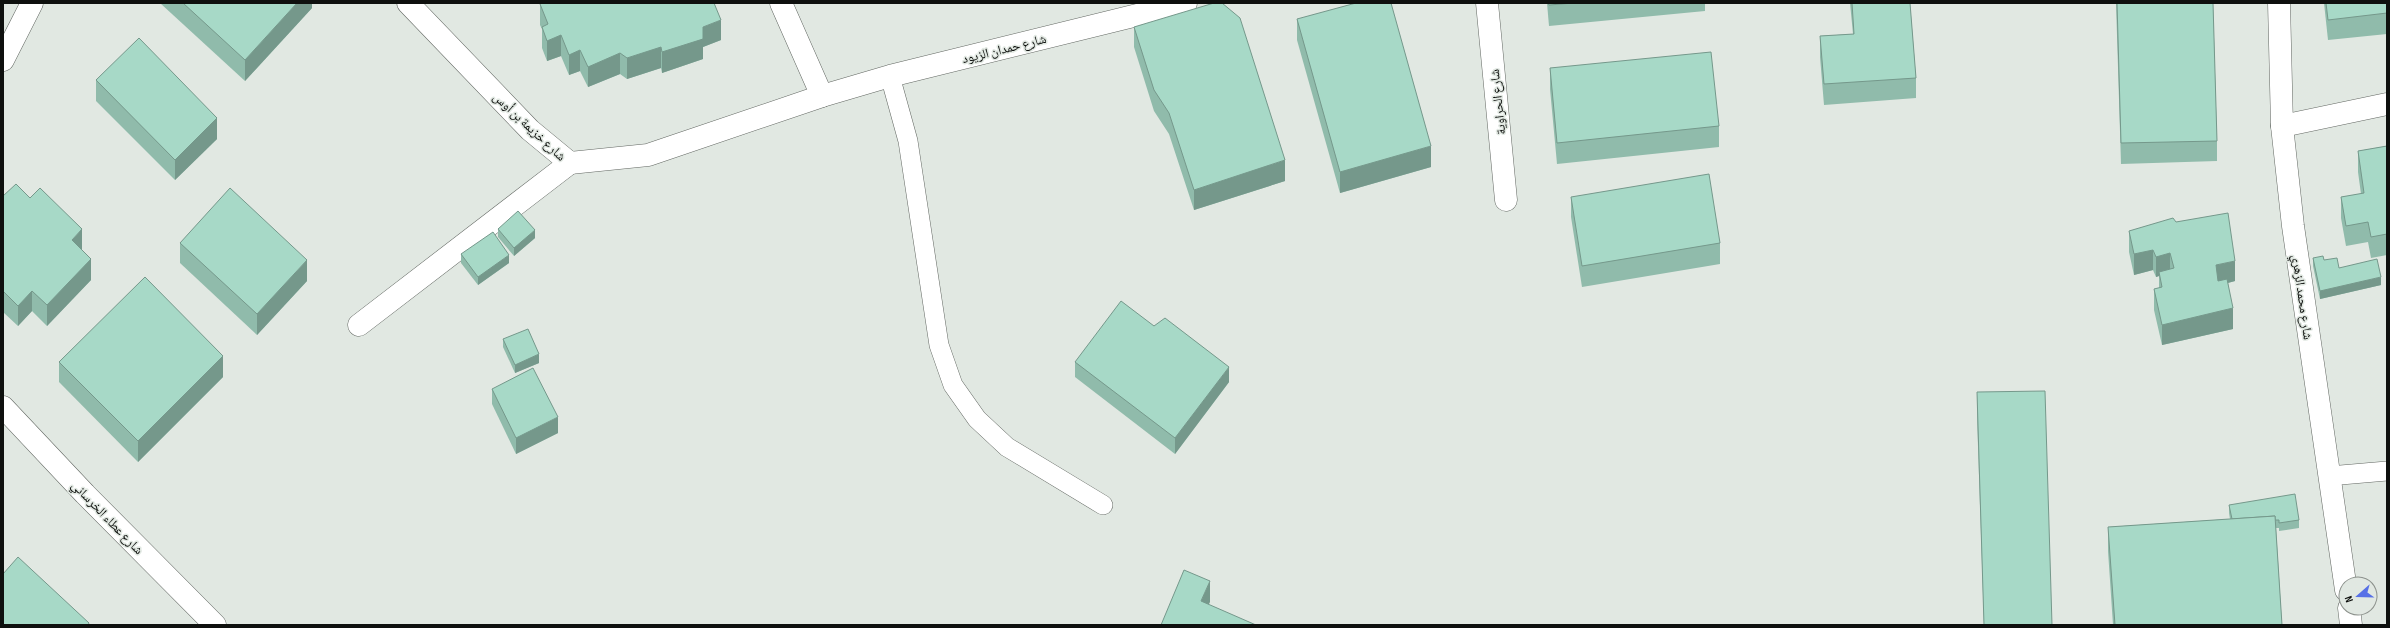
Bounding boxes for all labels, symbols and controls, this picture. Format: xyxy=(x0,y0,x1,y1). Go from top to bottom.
street label: شارع حمدان الزيود xyxy=(960,31,1048,68)
street label: شارع الحراوية xyxy=(1487,68,1510,136)
street label: شارع خزيمة بن أوس xyxy=(489,89,569,165)
street label: شارع محمد الزهري xyxy=(2286,253,2316,341)
street label: شارع عطاء الخرساني xyxy=(66,477,147,560)
north arrow xyxy=(2338,576,2378,616)
text: N xyxy=(2342,594,2356,604)

